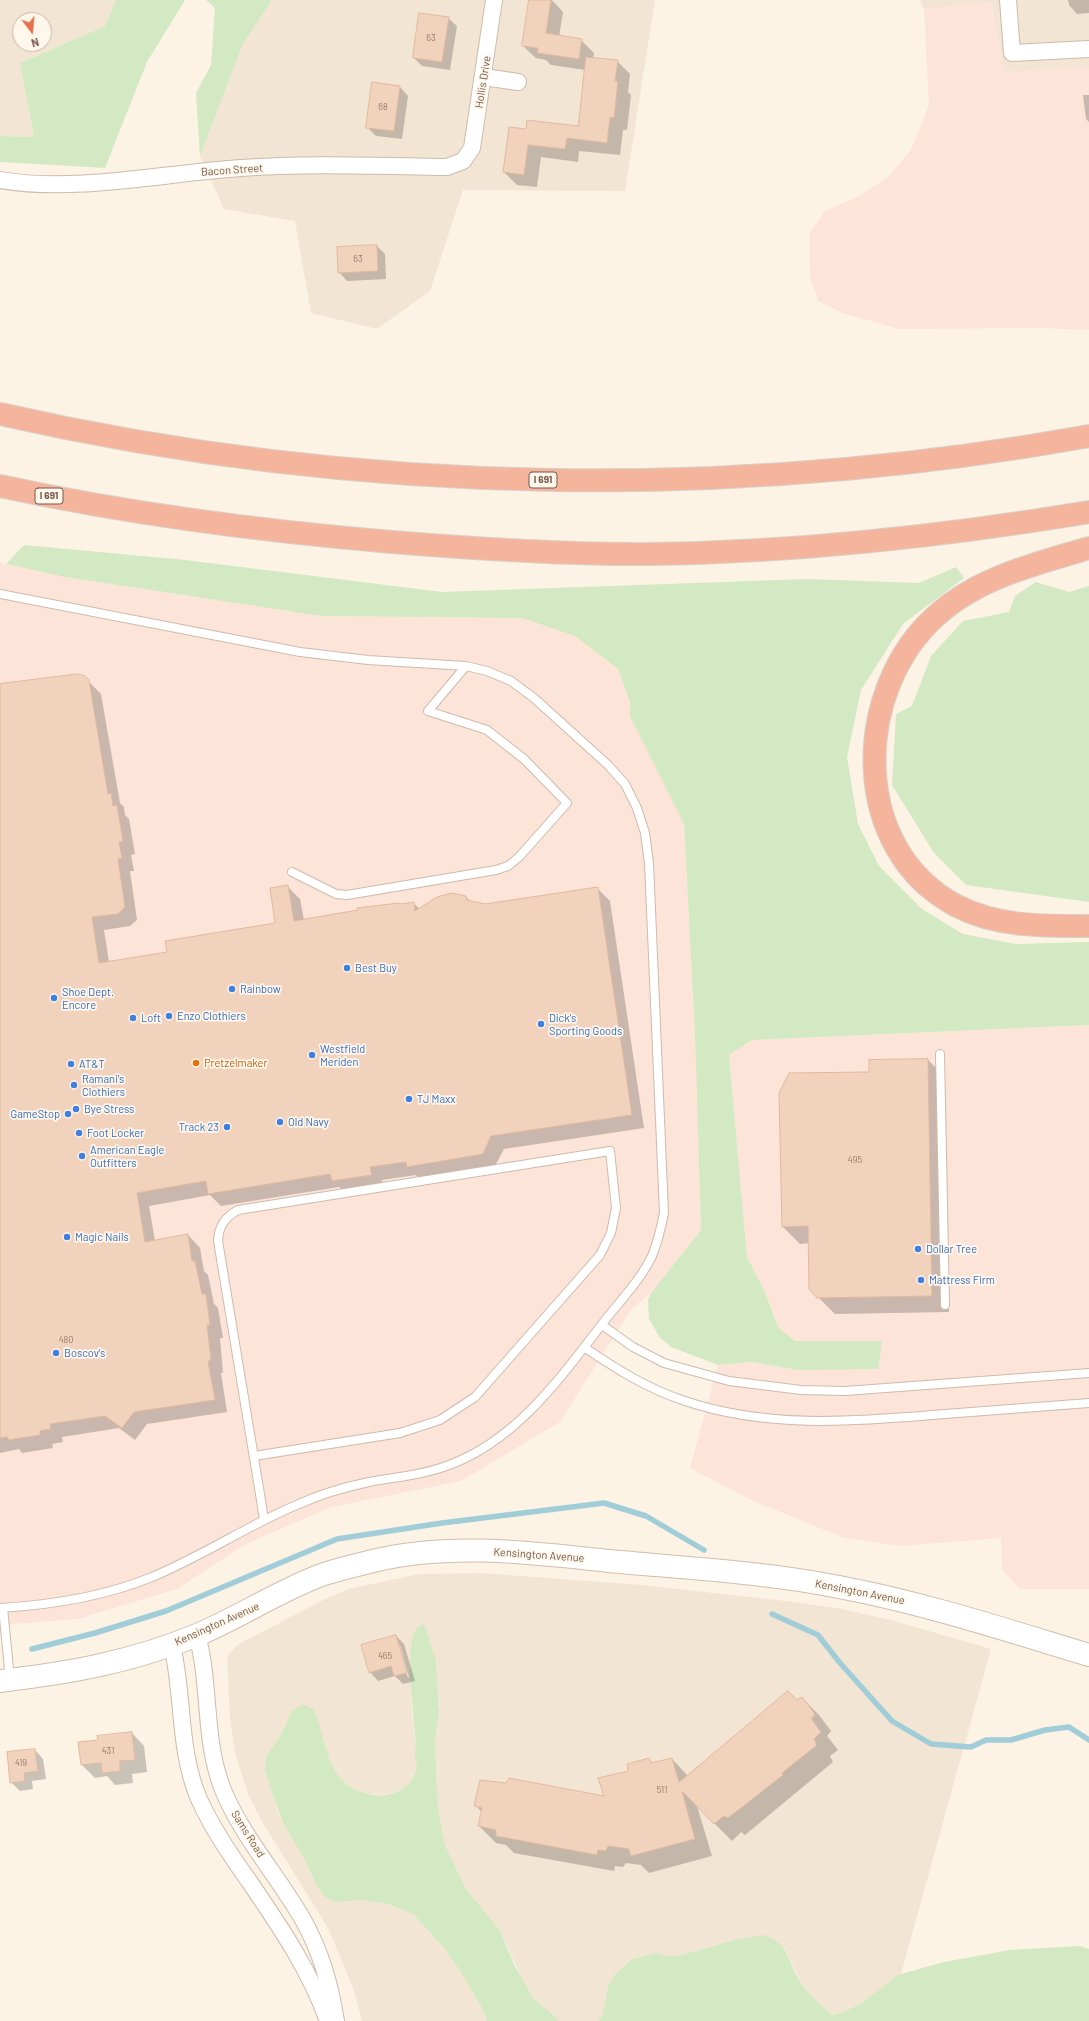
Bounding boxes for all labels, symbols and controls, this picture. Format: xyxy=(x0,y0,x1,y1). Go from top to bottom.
north arrow xyxy=(12,12,52,52)
house number: 63 xyxy=(426,33,436,43)
text: N xyxy=(30,36,40,50)
street label: Hollis Drive xyxy=(472,55,494,109)
house number: 68 xyxy=(378,102,388,112)
street label: Bacon Street xyxy=(200,161,264,179)
house number: 63 xyxy=(353,254,363,264)
road number: I 691 xyxy=(529,472,557,488)
road number: I 691 xyxy=(35,488,63,504)
place label: Best Buy xyxy=(355,961,397,975)
marker: Best Buy xyxy=(342,963,352,973)
place label: Rainbow xyxy=(240,982,281,996)
marker: Rainbow xyxy=(227,984,237,994)
place label: Shoe Dept. Encore xyxy=(62,985,114,1011)
marker: Shoe Dept. Encore xyxy=(49,993,59,1003)
place label: Enzo Clothiers xyxy=(177,1009,246,1023)
place label: Loft xyxy=(141,1011,161,1025)
marker: Enzo Clothiers xyxy=(164,1011,174,1021)
place label: Dick's Sporting Goods xyxy=(549,1011,622,1037)
marker: Loft xyxy=(128,1013,138,1023)
marker: Dick's Sporting Goods xyxy=(536,1019,546,1029)
place label: Westfield Meriden xyxy=(320,1042,365,1068)
marker: Westfield Meriden xyxy=(307,1050,317,1060)
place label: Pretzelmaker xyxy=(204,1056,267,1070)
place label: AT&T xyxy=(79,1057,105,1071)
marker: Pretzelmaker xyxy=(191,1058,201,1068)
marker: AT&T xyxy=(66,1059,76,1069)
place label: Ramani's Clothiers xyxy=(82,1072,125,1098)
marker: Ramani's Clothiers xyxy=(69,1080,79,1090)
place label: TJ Maxx xyxy=(417,1092,456,1106)
marker: TJ Maxx xyxy=(404,1094,414,1104)
place label: Bye Stress xyxy=(84,1102,134,1116)
marker: Bye Stress xyxy=(71,1104,81,1114)
place label: GameStop xyxy=(11,1107,60,1121)
marker: GameStop xyxy=(63,1109,73,1119)
place label: Old Navy xyxy=(288,1115,329,1129)
marker: Old Navy xyxy=(275,1117,285,1127)
place label: Track 23 xyxy=(179,1120,219,1134)
marker: Track 23 xyxy=(222,1122,232,1132)
place label: Foot Locker xyxy=(87,1126,144,1140)
marker: Foot Locker xyxy=(74,1128,84,1138)
place label: American Eagle Outfitters xyxy=(90,1143,164,1169)
marker: American Eagle Outfitters xyxy=(77,1151,87,1161)
house number: 495 xyxy=(848,1155,862,1165)
place label: Magic Nails xyxy=(75,1230,129,1244)
marker: Magic Nails xyxy=(62,1232,72,1242)
place label: Dollar Tree xyxy=(926,1242,977,1256)
marker: Dollar Tree xyxy=(913,1244,923,1254)
place label: Mattress Firm xyxy=(929,1273,995,1287)
marker: Mattress Firm xyxy=(916,1275,926,1285)
house number: 480 xyxy=(59,1335,73,1345)
place label: Boscov's xyxy=(64,1346,105,1360)
marker: Boscov's xyxy=(51,1348,61,1358)
street label: Kensington Avenue xyxy=(493,1545,585,1565)
street label: Kensington Avenue xyxy=(814,1577,906,1607)
street label: Kensington Avenue xyxy=(173,1599,261,1649)
house number: 465 xyxy=(378,1651,392,1661)
house number: 431 xyxy=(102,1746,114,1756)
house number: 419 xyxy=(15,1758,27,1768)
house number: 511 xyxy=(657,1785,667,1795)
street label: Sams Road xyxy=(228,1808,268,1860)

